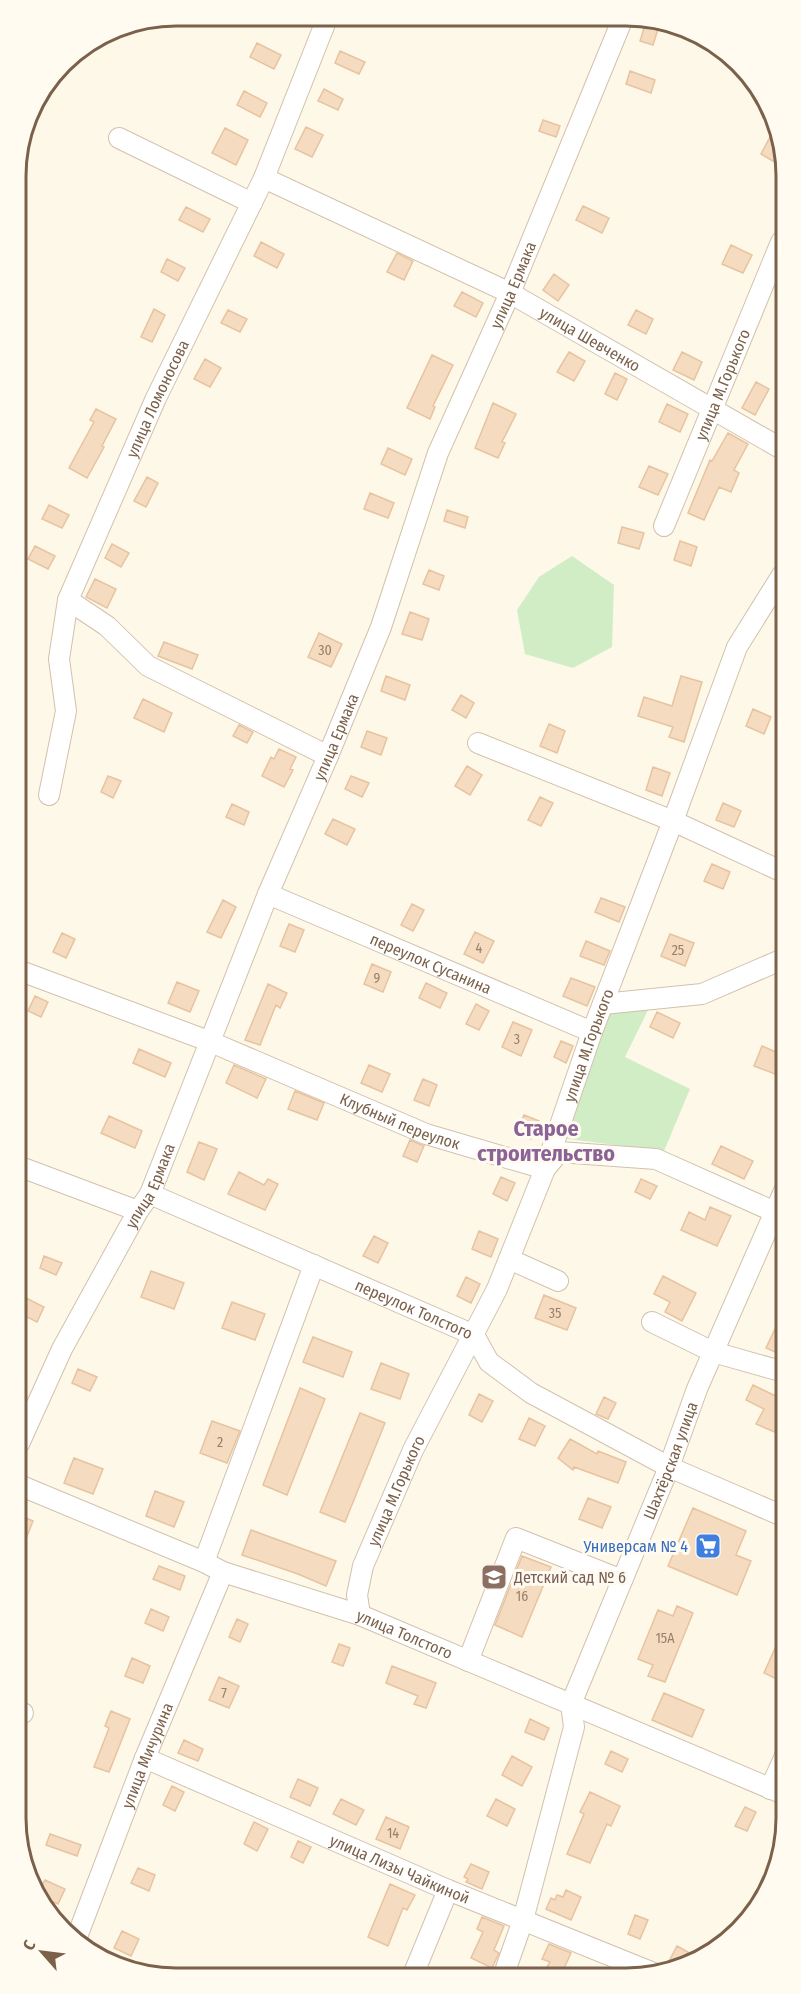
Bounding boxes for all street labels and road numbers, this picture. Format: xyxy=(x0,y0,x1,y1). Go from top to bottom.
street label: улица Ермака xyxy=(486,239,540,331)
street label: улица Шевченко xyxy=(537,303,644,375)
street label: улица М.Горького xyxy=(691,326,754,443)
street label: улица Ломоносова xyxy=(122,337,193,460)
street label: улица Ермака xyxy=(309,690,362,783)
street label: переулок Сусанина xyxy=(367,929,495,998)
street label: улица М.Горького xyxy=(559,986,617,1104)
street label: Клубный переулок xyxy=(337,1089,463,1153)
street label: улица Ермака xyxy=(121,1140,179,1231)
street label: переулок Толстого xyxy=(352,1275,476,1343)
street label: Шахтёрская улица xyxy=(639,1399,701,1522)
street label: улица М.Горького xyxy=(363,1432,428,1549)
street label: улица Толстого xyxy=(354,1605,456,1663)
street label: улица Мичурина xyxy=(117,1699,177,1811)
street label: улица Лизы Чайкиной xyxy=(327,1830,473,1907)

